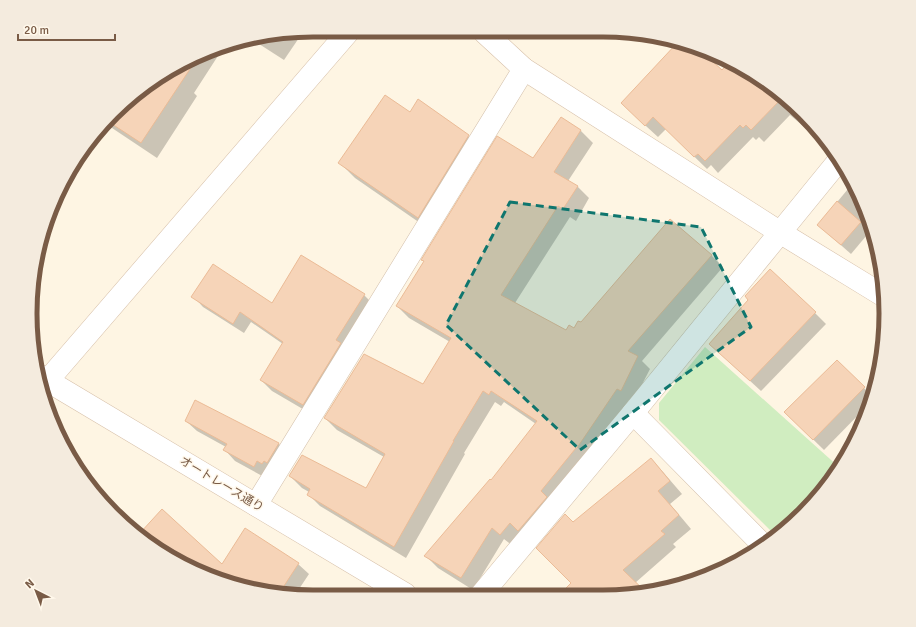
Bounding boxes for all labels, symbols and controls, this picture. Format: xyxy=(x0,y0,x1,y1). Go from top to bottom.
scale bar xyxy=(18,16,115,42)
text: 20 m xyxy=(24,23,49,38)
street label: オートレース通り xyxy=(177,453,266,515)
north arrow xyxy=(16,571,56,611)
text: N xyxy=(22,577,37,591)

